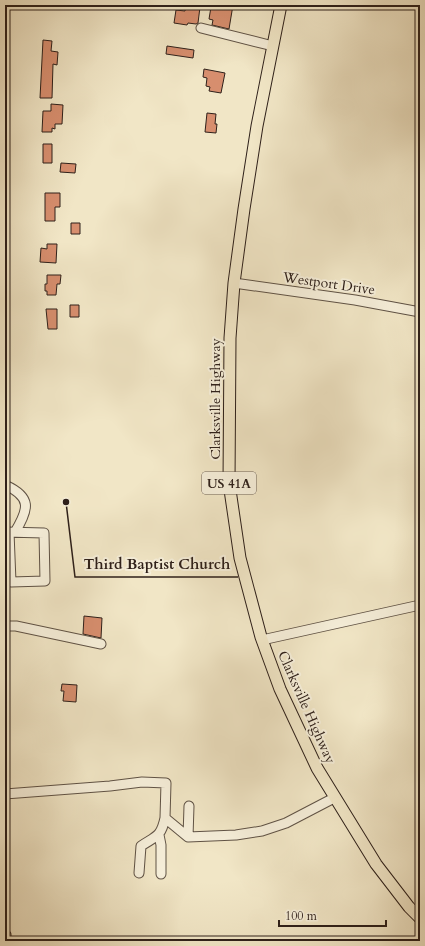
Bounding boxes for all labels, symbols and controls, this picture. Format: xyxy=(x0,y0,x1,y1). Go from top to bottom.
street label: Westport Drive xyxy=(281,267,376,299)
street label: Clarksville Highway xyxy=(206,338,225,460)
road number: US 41A xyxy=(202,472,256,494)
callout: Third Baptist Church xyxy=(75,550,238,577)
text: Third Baptist Church xyxy=(84,554,231,574)
street label: Clarksville Highway xyxy=(273,648,340,767)
scale bar xyxy=(279,902,386,928)
text: 100 m xyxy=(285,908,318,924)

